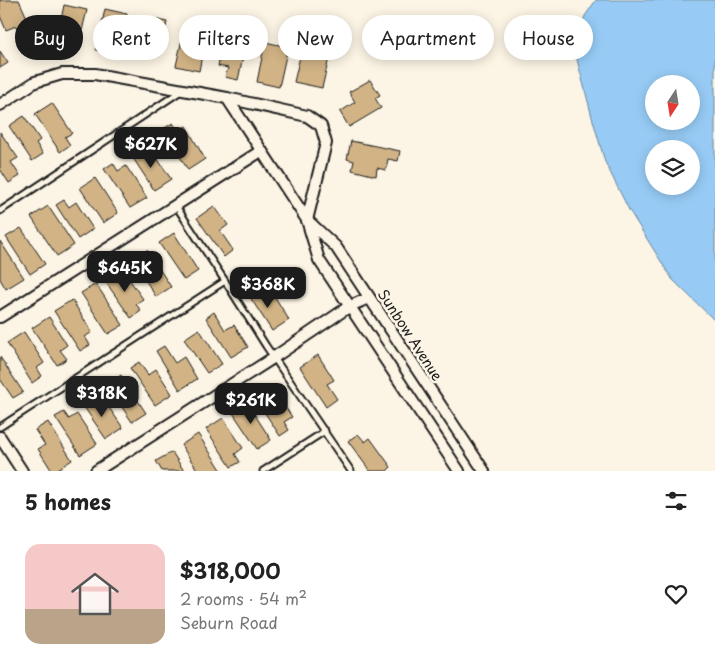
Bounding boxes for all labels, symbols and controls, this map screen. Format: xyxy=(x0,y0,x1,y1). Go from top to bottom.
chip: Buy xyxy=(15,15,83,60)
chip: Rent xyxy=(93,15,169,60)
chip: Filters xyxy=(179,15,268,60)
chip: New xyxy=(278,15,352,60)
chip: Apartment xyxy=(362,15,494,60)
chip: House xyxy=(504,15,593,60)
north arrow xyxy=(645,75,700,130)
map controls xyxy=(645,75,700,195)
pin: $627K xyxy=(116,126,186,169)
text: $627K xyxy=(125,131,177,155)
button: layers xyxy=(645,140,700,195)
pin: $645K xyxy=(90,250,160,293)
text: $645K xyxy=(98,255,152,279)
pin: $368K xyxy=(233,266,303,309)
text: $368K xyxy=(241,271,295,295)
street label: Sunbow Avenue xyxy=(373,285,448,385)
pin: $318K xyxy=(67,376,137,418)
text: $318K xyxy=(77,380,127,404)
pin: $261K xyxy=(216,382,286,425)
text: $261K xyxy=(226,387,276,411)
text: 5 homes xyxy=(25,485,111,517)
icon: filters xyxy=(662,487,690,515)
text: $318,000 xyxy=(180,554,280,586)
icon: home xyxy=(65,564,125,624)
icon: heart xyxy=(662,580,690,608)
text: 2 rooms · 54 m² xyxy=(180,586,307,610)
text: Seburn Road xyxy=(180,610,278,634)

